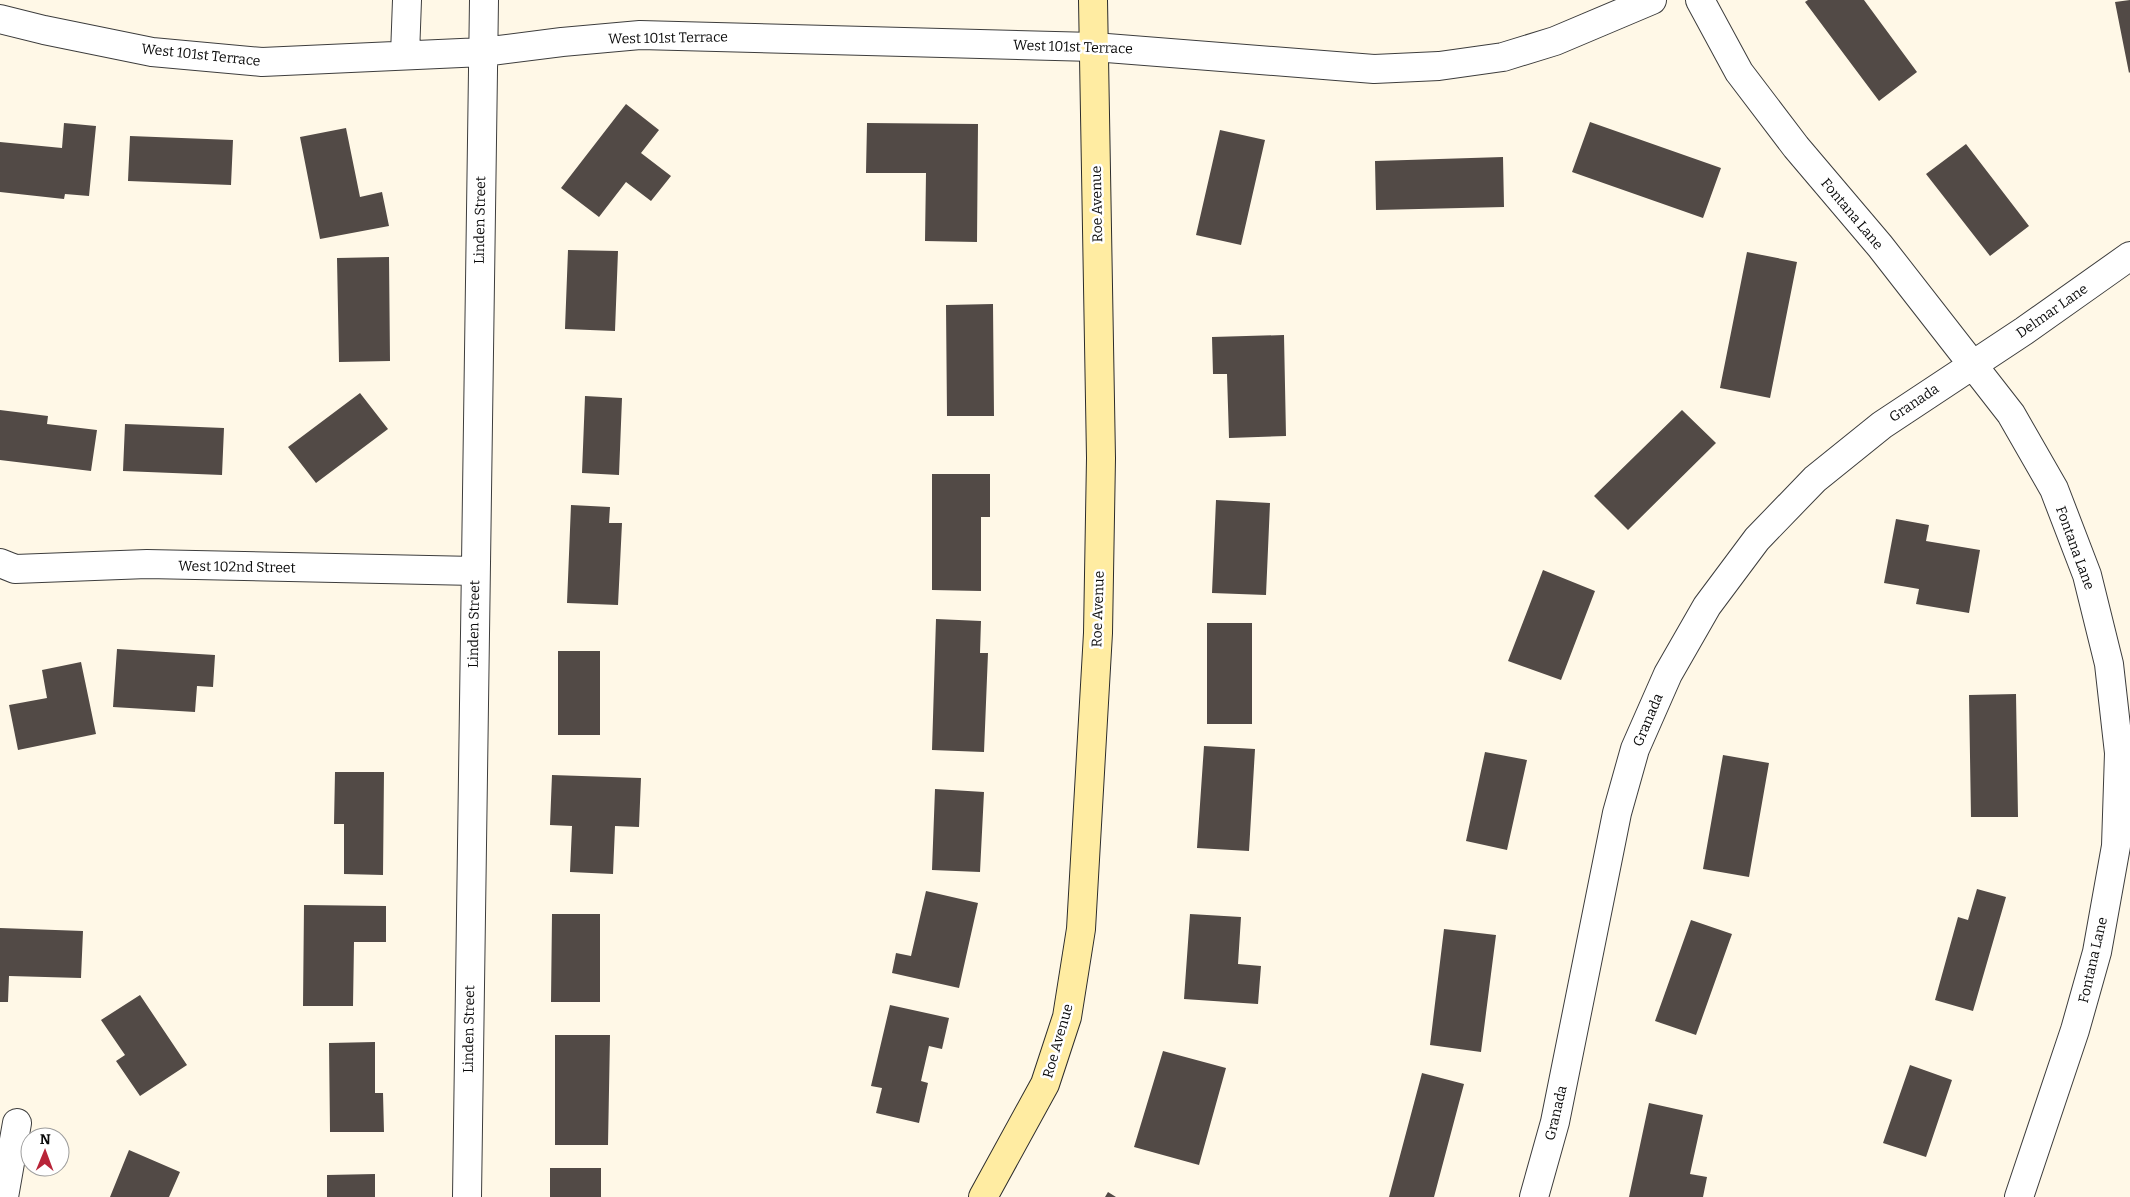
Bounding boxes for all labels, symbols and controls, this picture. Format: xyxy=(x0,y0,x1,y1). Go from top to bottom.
street label: West 101st Terrace xyxy=(608,28,728,48)
street label: West 101st Terrace xyxy=(1013,36,1133,58)
street label: West 101st Terrace xyxy=(141,40,261,70)
street label: Roe Avenue xyxy=(1088,166,1106,242)
street label: Fontana Lane xyxy=(1817,175,1887,253)
street label: Linden Street xyxy=(471,176,489,264)
street label: Delmar Lane xyxy=(2013,280,2091,342)
street label: Granada xyxy=(1886,380,1942,426)
street label: Fontana Lane xyxy=(2052,504,2098,592)
street label: West 102nd Street xyxy=(178,557,296,577)
street label: Roe Avenue xyxy=(1088,570,1108,648)
street label: Linden Street xyxy=(465,580,483,668)
street label: Granada xyxy=(1629,691,1667,749)
street label: Fontana Lane xyxy=(2075,915,2111,1005)
street label: Linden Street xyxy=(460,985,478,1073)
street label: Roe Avenue xyxy=(1039,1002,1077,1080)
street label: Granada xyxy=(1541,1083,1571,1142)
north arrow xyxy=(20,1127,70,1177)
text: N xyxy=(40,1131,51,1148)

